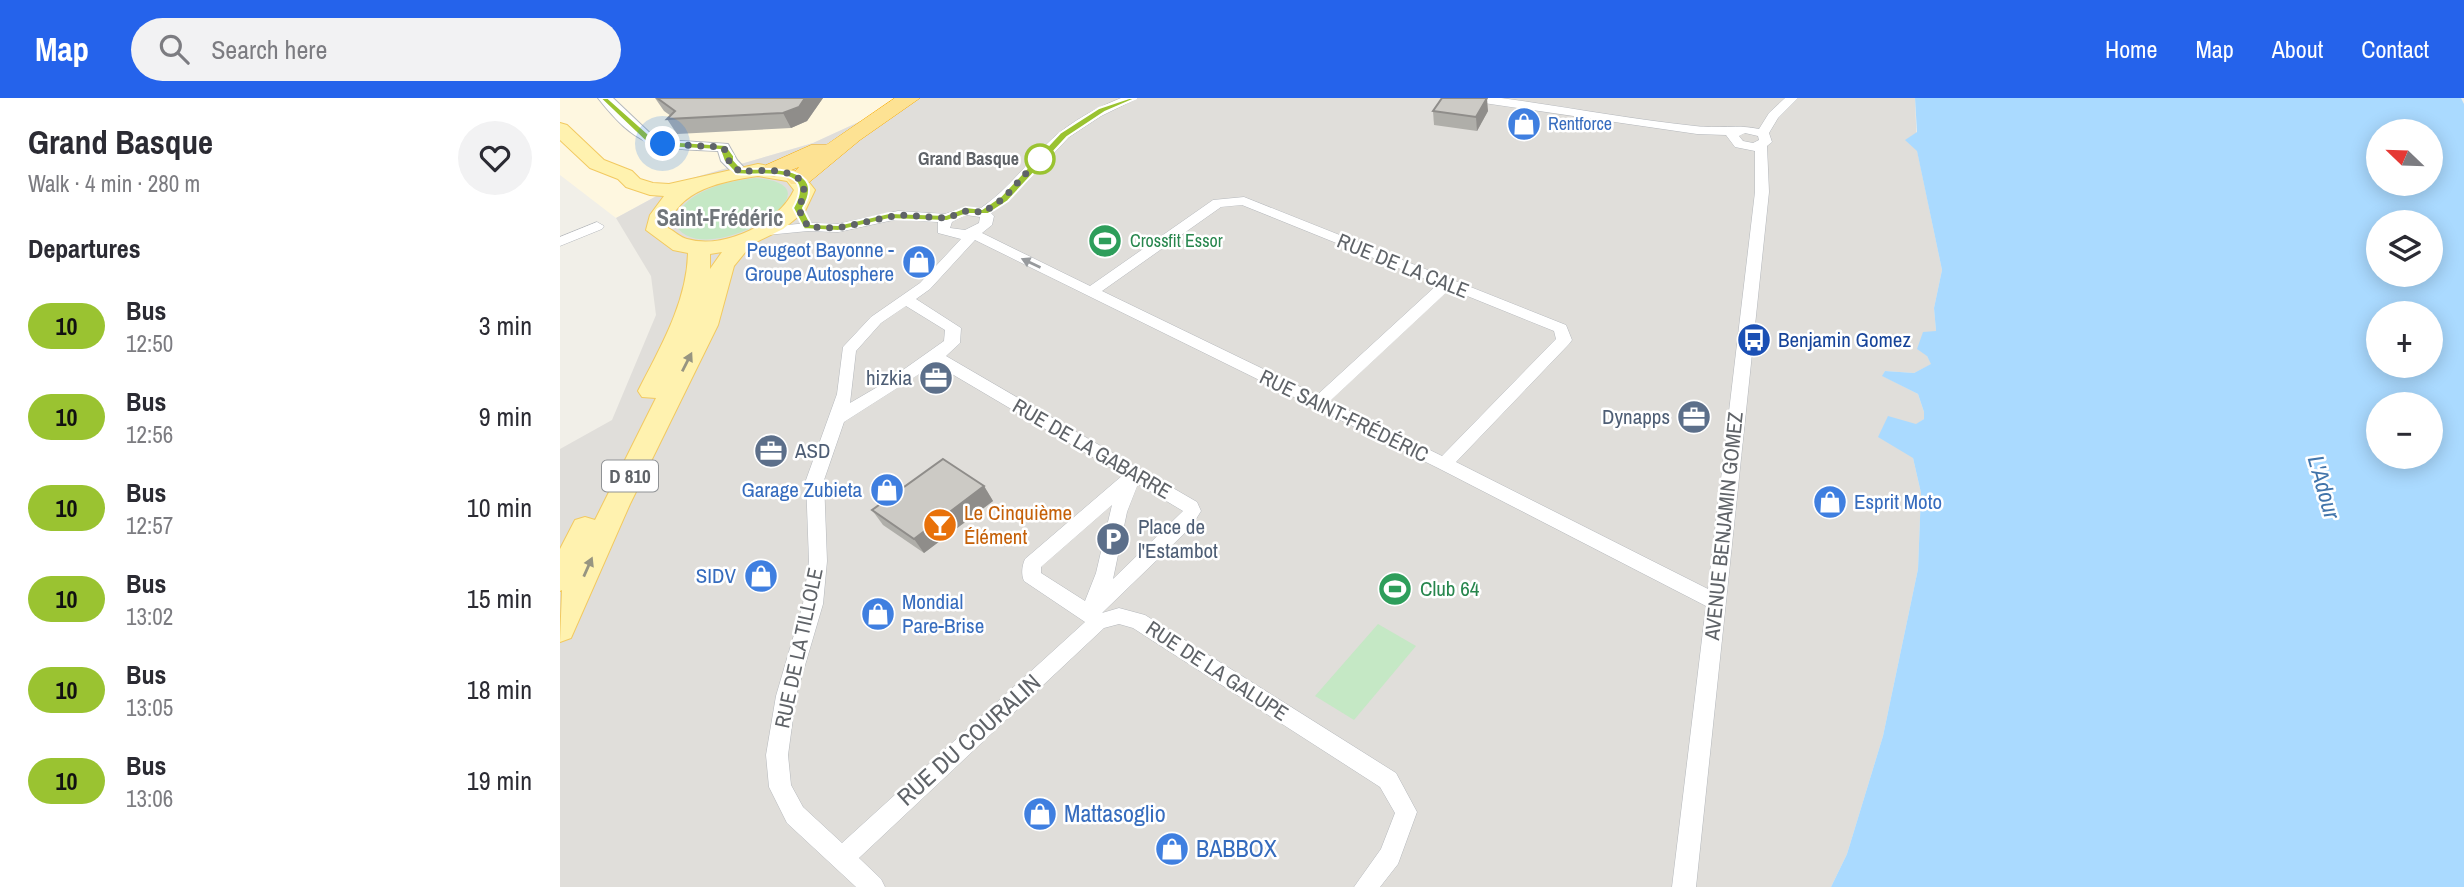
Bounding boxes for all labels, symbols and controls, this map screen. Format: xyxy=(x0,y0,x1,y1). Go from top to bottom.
search box xyxy=(131,18,621,81)
text: Map xyxy=(35,27,89,71)
icon: search xyxy=(155,30,193,68)
text: Search here xyxy=(211,32,327,67)
text: Home xyxy=(2105,33,2157,65)
text: Map xyxy=(2195,33,2234,65)
text: About xyxy=(2272,33,2323,65)
text: Contact xyxy=(2361,33,2429,65)
shop icon: Rentforce xyxy=(1505,105,1543,143)
place label: Rentforce xyxy=(1548,111,1612,136)
north arrow xyxy=(2366,119,2443,196)
map controls xyxy=(2366,119,2443,469)
text: Grand Basque xyxy=(28,120,213,164)
button: heart xyxy=(458,121,532,195)
your location xyxy=(645,126,680,161)
marker: Grand Basque xyxy=(1025,144,1055,174)
place label: Grand Basque xyxy=(918,146,1019,171)
text: Walk · 4 min · 280 m xyxy=(28,168,200,199)
district label: Saint-Frédéric xyxy=(657,202,783,233)
button: layers xyxy=(2366,210,2443,287)
sports icon: Crossfit Essor xyxy=(1086,222,1124,260)
street label: RUE DE LA CALE xyxy=(1333,226,1473,305)
place label: Crossfit Essor xyxy=(1130,228,1223,253)
text: Departures xyxy=(28,231,141,266)
place label: Peugeot Bayonne - Groupe Autosphere xyxy=(745,235,894,288)
shop icon: Peugeot Bayonne - Groupe Autosphere xyxy=(900,243,938,281)
one-way arrow xyxy=(1021,257,1041,269)
text: Bus xyxy=(126,293,166,328)
button: + xyxy=(2366,301,2443,378)
text: 3 min xyxy=(479,308,532,343)
text: 10 xyxy=(56,310,77,342)
bus stop icon: Benjamin Gomez xyxy=(1735,321,1773,359)
place label: Benjamin Gomez xyxy=(1778,325,1911,354)
text: 12:50 xyxy=(126,328,173,359)
one-way arrow xyxy=(681,352,692,372)
office icon: hizkia xyxy=(917,359,955,397)
street label: RUE SAINT-FRÉDÉRIC xyxy=(1255,362,1434,469)
place label: hizkia xyxy=(866,363,912,392)
text: Bus xyxy=(126,384,166,419)
street label: RUE DE LA GABARRE xyxy=(1008,391,1177,506)
button: − xyxy=(2366,392,2443,469)
office icon: Dynapps xyxy=(1675,398,1713,436)
text: 9 min xyxy=(479,399,532,434)
text: 10 xyxy=(56,401,77,433)
place label: Dynapps xyxy=(1602,402,1670,431)
street label: AVENUE BENJAMIN GOMEZ xyxy=(1697,410,1750,643)
text: 12:56 xyxy=(126,419,173,450)
office icon: ASD xyxy=(752,432,790,470)
place label: ASD xyxy=(794,436,830,465)
water label: L'Adour xyxy=(2301,452,2348,523)
road number: D 810 xyxy=(602,460,658,492)
shop icon: Garage Zubieta xyxy=(868,471,906,509)
text: Bus xyxy=(126,475,166,510)
place label: Garage Zubieta xyxy=(741,475,862,504)
shop icon: Esprit Moto xyxy=(1811,483,1849,521)
place label: Esprit Moto xyxy=(1854,487,1942,516)
text: 10 min xyxy=(467,490,532,525)
text: 10 xyxy=(56,492,77,524)
place label: Le Cinquième Élément xyxy=(964,498,1072,551)
bar icon: Le Cinquième Élément xyxy=(921,506,959,544)
text: 12:57 xyxy=(126,510,173,541)
place label: Place de l'Estambot xyxy=(1138,512,1218,565)
parking icon: Place de l'Estambot xyxy=(1094,520,1132,558)
one-way arrow xyxy=(582,557,594,577)
shop icon: SIDV xyxy=(742,557,780,595)
place label: SIDV xyxy=(696,561,737,590)
street label: RUE DE LA TILLOLE xyxy=(767,565,830,731)
text: Bus xyxy=(126,566,166,601)
sports icon: Club 64 xyxy=(1376,570,1414,608)
place label: Club 64 xyxy=(1420,574,1480,603)
text: 15 min xyxy=(467,581,532,616)
text: 10 xyxy=(56,583,77,615)
place label: Mondial Pare-Brise xyxy=(902,587,984,640)
shop icon: Mondial Pare-Brise xyxy=(859,595,897,633)
text: 13:02 xyxy=(126,601,173,632)
street label: RUE DE LA GALUPE xyxy=(1140,614,1294,728)
text: Bus xyxy=(126,657,166,692)
street label: RUE DU COURALIN xyxy=(890,666,1047,812)
text: 18 min xyxy=(467,672,532,707)
text: 10 xyxy=(56,674,77,706)
text: 13:05 xyxy=(126,692,173,723)
text: Bus xyxy=(126,748,166,783)
text: 19 min xyxy=(467,763,532,798)
text: 10 xyxy=(56,765,77,797)
text: 13:06 xyxy=(126,783,173,814)
shop icon: Mattasoglio xyxy=(1021,795,1059,833)
place label: Mattasoglio xyxy=(1064,797,1166,829)
shop icon: BABBOX xyxy=(1153,830,1191,868)
place label: BABBOX xyxy=(1196,832,1278,864)

